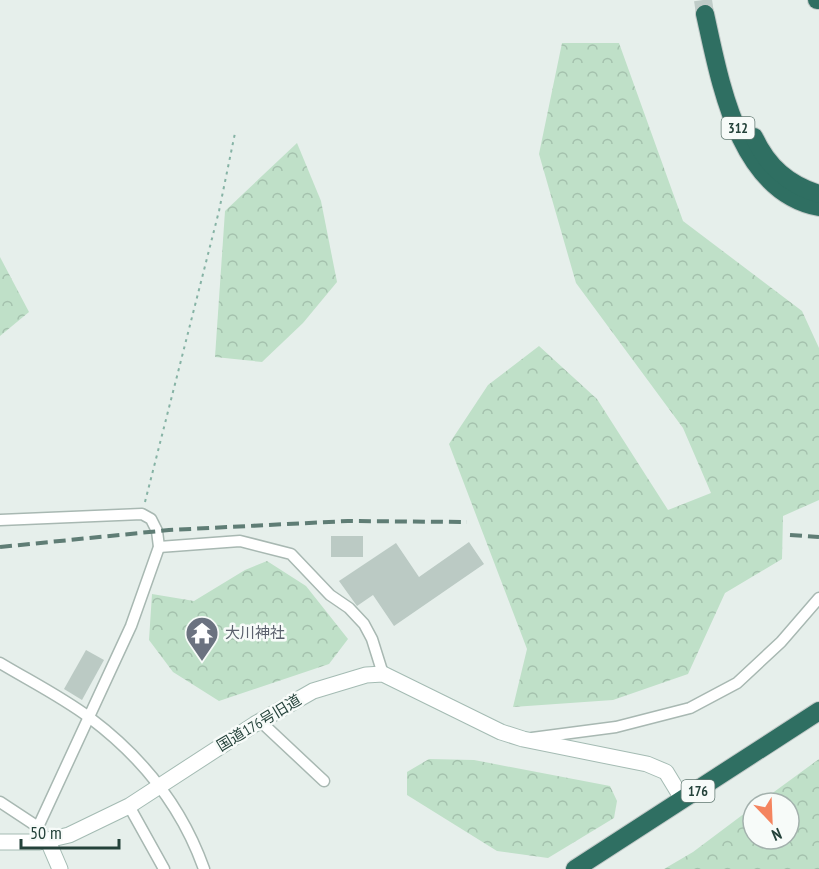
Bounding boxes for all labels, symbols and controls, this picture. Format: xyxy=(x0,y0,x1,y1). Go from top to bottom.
road number: 312 xyxy=(722,117,754,139)
temple icon: 大川神社 xyxy=(184,615,220,662)
place label: 大川神社 xyxy=(225,623,285,642)
street label: 国道176号旧道 xyxy=(213,690,304,755)
road number: 176 xyxy=(682,780,714,802)
north arrow xyxy=(741,791,801,851)
scale bar xyxy=(21,812,118,850)
text: 50 m xyxy=(30,821,62,844)
text: N xyxy=(769,824,785,846)

